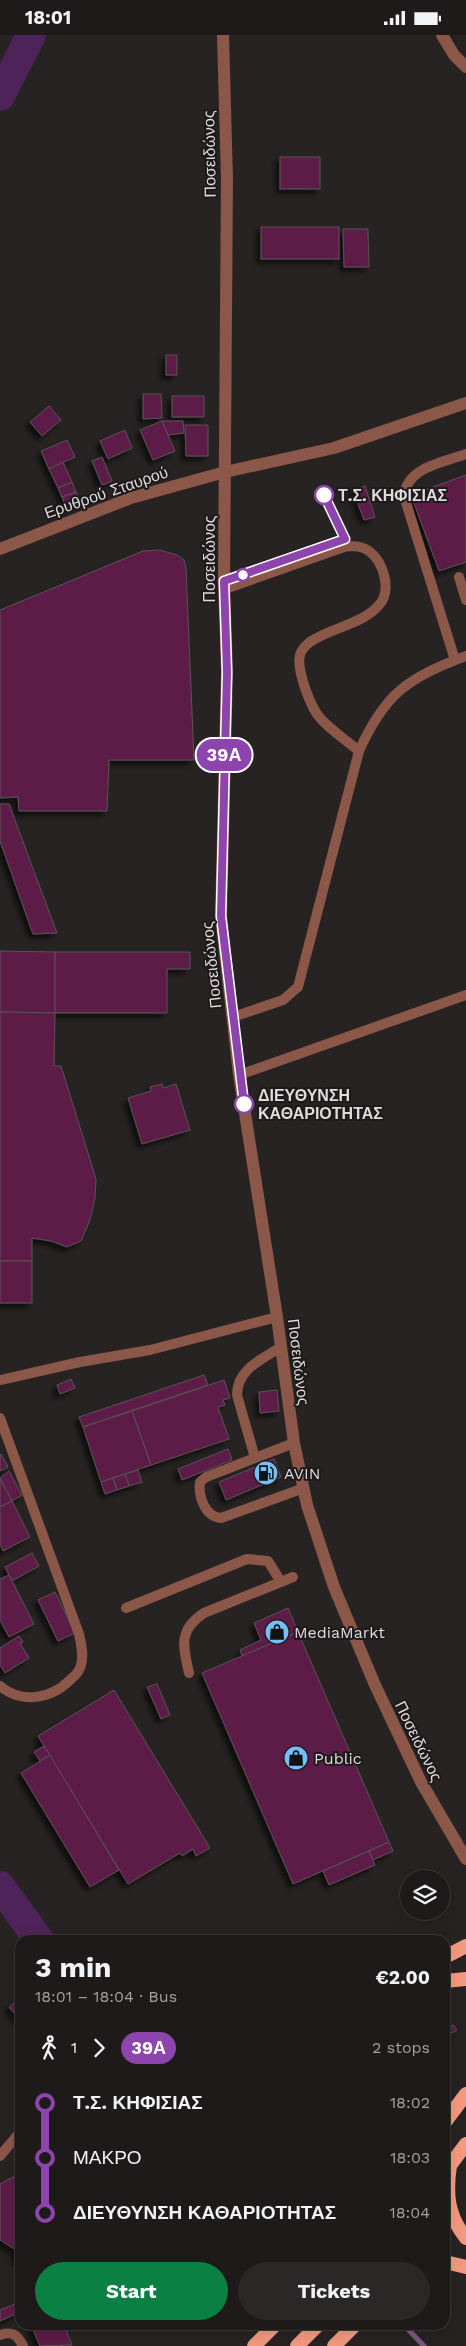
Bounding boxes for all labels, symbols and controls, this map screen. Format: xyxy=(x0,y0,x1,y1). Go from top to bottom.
text: 18:01 xyxy=(25,6,71,29)
street label: Ποσειδώνος xyxy=(199,110,220,198)
street label: Ερυθρού Σταυρού xyxy=(42,462,171,523)
marker: Τ.Σ. ΚΗΦΙΣΙΑΣ xyxy=(314,485,334,505)
place label: Τ.Σ. ΚΗΦΙΣΙΑΣ xyxy=(338,486,448,505)
street label: Ποσειδώνος xyxy=(200,515,219,603)
unlabelled marker xyxy=(236,568,250,582)
line badge: 39Α xyxy=(195,739,253,771)
text: 39Α xyxy=(207,744,241,765)
street label: Ποσειδώνος xyxy=(197,920,225,1009)
place label: ΔΙΕΥΘΥΝΣΗ ΚΑΘΑΡΙΟΤΗΤΑΣ xyxy=(258,1086,383,1123)
marker: ΔΙΕΥΘΥΝΣΗ ΚΑΘΑΡΙΟΤΗΤΑΣ xyxy=(234,1094,254,1114)
street label: Ποσειδώνος xyxy=(284,1318,313,1407)
fuel station icon: AVIN xyxy=(253,1460,279,1486)
place label: AVIN xyxy=(284,1464,320,1483)
shop icon: MediaMarkt xyxy=(264,1619,290,1645)
place label: MediaMarkt xyxy=(294,1623,385,1642)
street label: Ποσειδώνος xyxy=(391,1698,446,1785)
shop icon: Public xyxy=(283,1745,309,1771)
place label: Public xyxy=(314,1749,362,1768)
map controls xyxy=(400,1870,450,1920)
button: layers xyxy=(400,1870,450,1920)
text: 3 min xyxy=(35,1951,111,1984)
text: €2.00 xyxy=(376,1966,430,1989)
text: 18:01 – 18:04 · Bus xyxy=(35,1987,177,2006)
icon: walk xyxy=(35,2034,63,2062)
icon: forward xyxy=(85,2034,113,2062)
text: 39Α xyxy=(131,2037,166,2058)
text: 1 xyxy=(71,2038,77,2057)
text: 2 stops xyxy=(372,2038,430,2057)
text: Τ.Σ. ΚΗΦΙΣΙΑΣ xyxy=(73,2091,203,2114)
text: 18:02 xyxy=(390,2093,430,2112)
text: ΜΑΚΡΟ xyxy=(73,2146,142,2169)
text: 18:03 xyxy=(390,2148,430,2167)
text: ΔΙΕΥΘΥΝΣΗ ΚΑΘΑΡΙΟΤΗΤΑΣ xyxy=(73,2201,336,2224)
text: 18:04 xyxy=(389,2203,430,2222)
button: Start xyxy=(35,2262,228,2320)
button: Tickets xyxy=(238,2262,430,2320)

